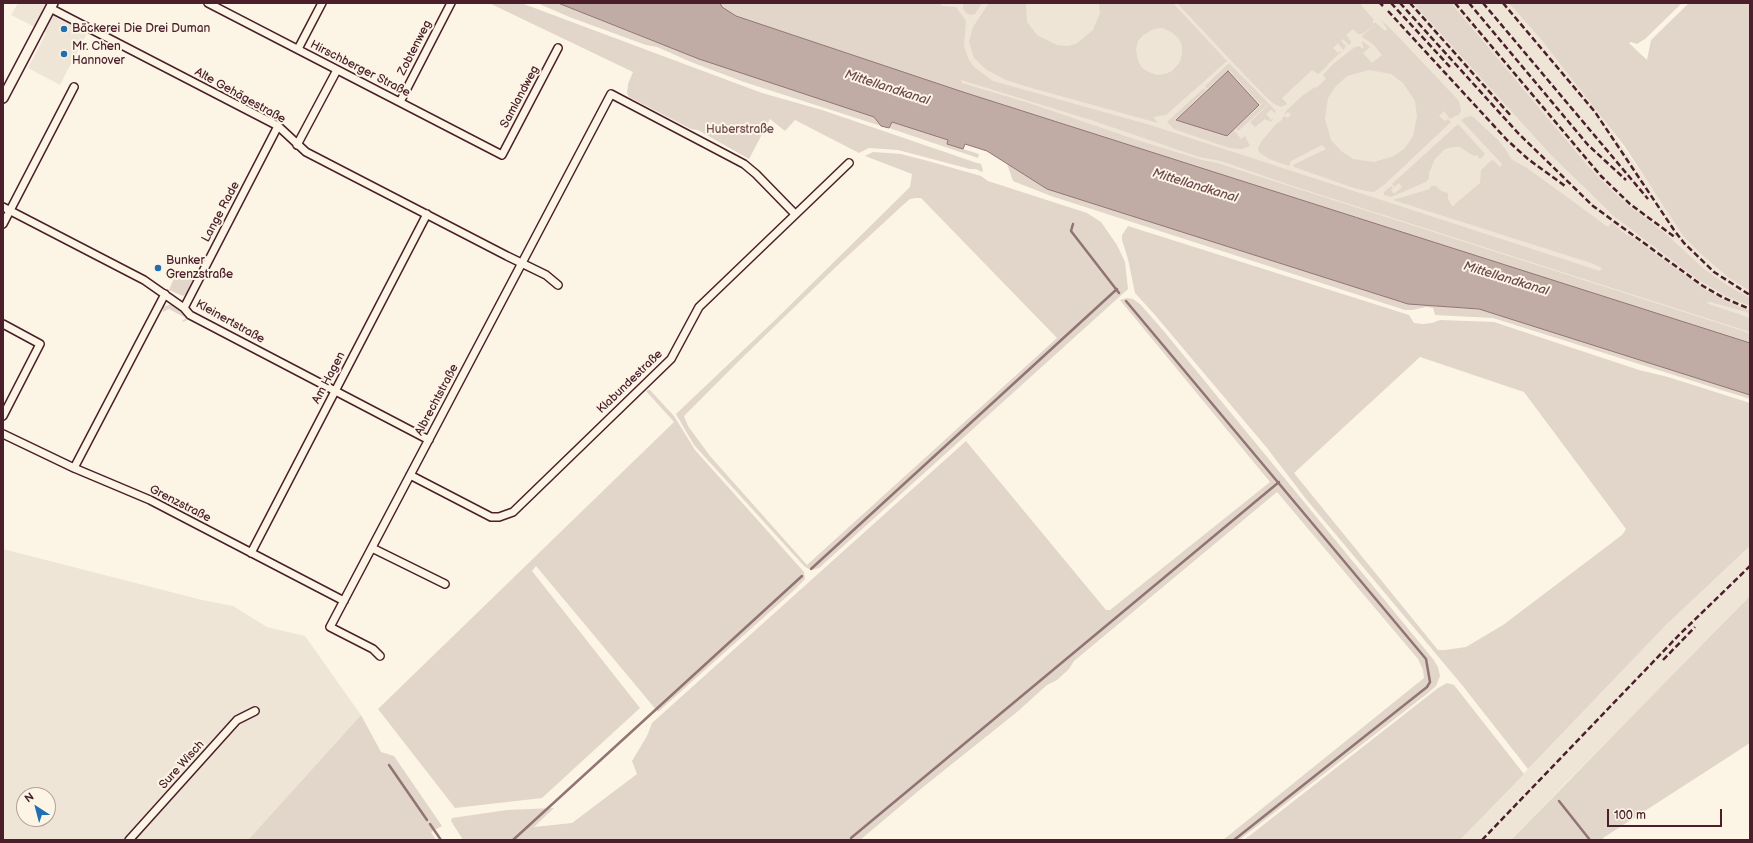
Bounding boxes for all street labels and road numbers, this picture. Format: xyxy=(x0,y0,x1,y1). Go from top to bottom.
street label: Zobtenweg xyxy=(395,18,435,78)
street label: Hirschberger Straße xyxy=(308,38,412,100)
street label: Samlandweg xyxy=(498,63,542,131)
street label: Alte Gehägestraße xyxy=(192,65,288,127)
street label: Lange Rade xyxy=(199,179,243,245)
street label: Kleinertstraße xyxy=(193,297,267,347)
street label: Klabundestraße xyxy=(594,347,666,417)
street label: Am Hagen xyxy=(309,350,349,406)
street label: Albrechtstraße xyxy=(412,362,462,438)
street label: Grenzstraße xyxy=(147,482,213,526)
street label: Sure Wisch xyxy=(156,738,208,792)

